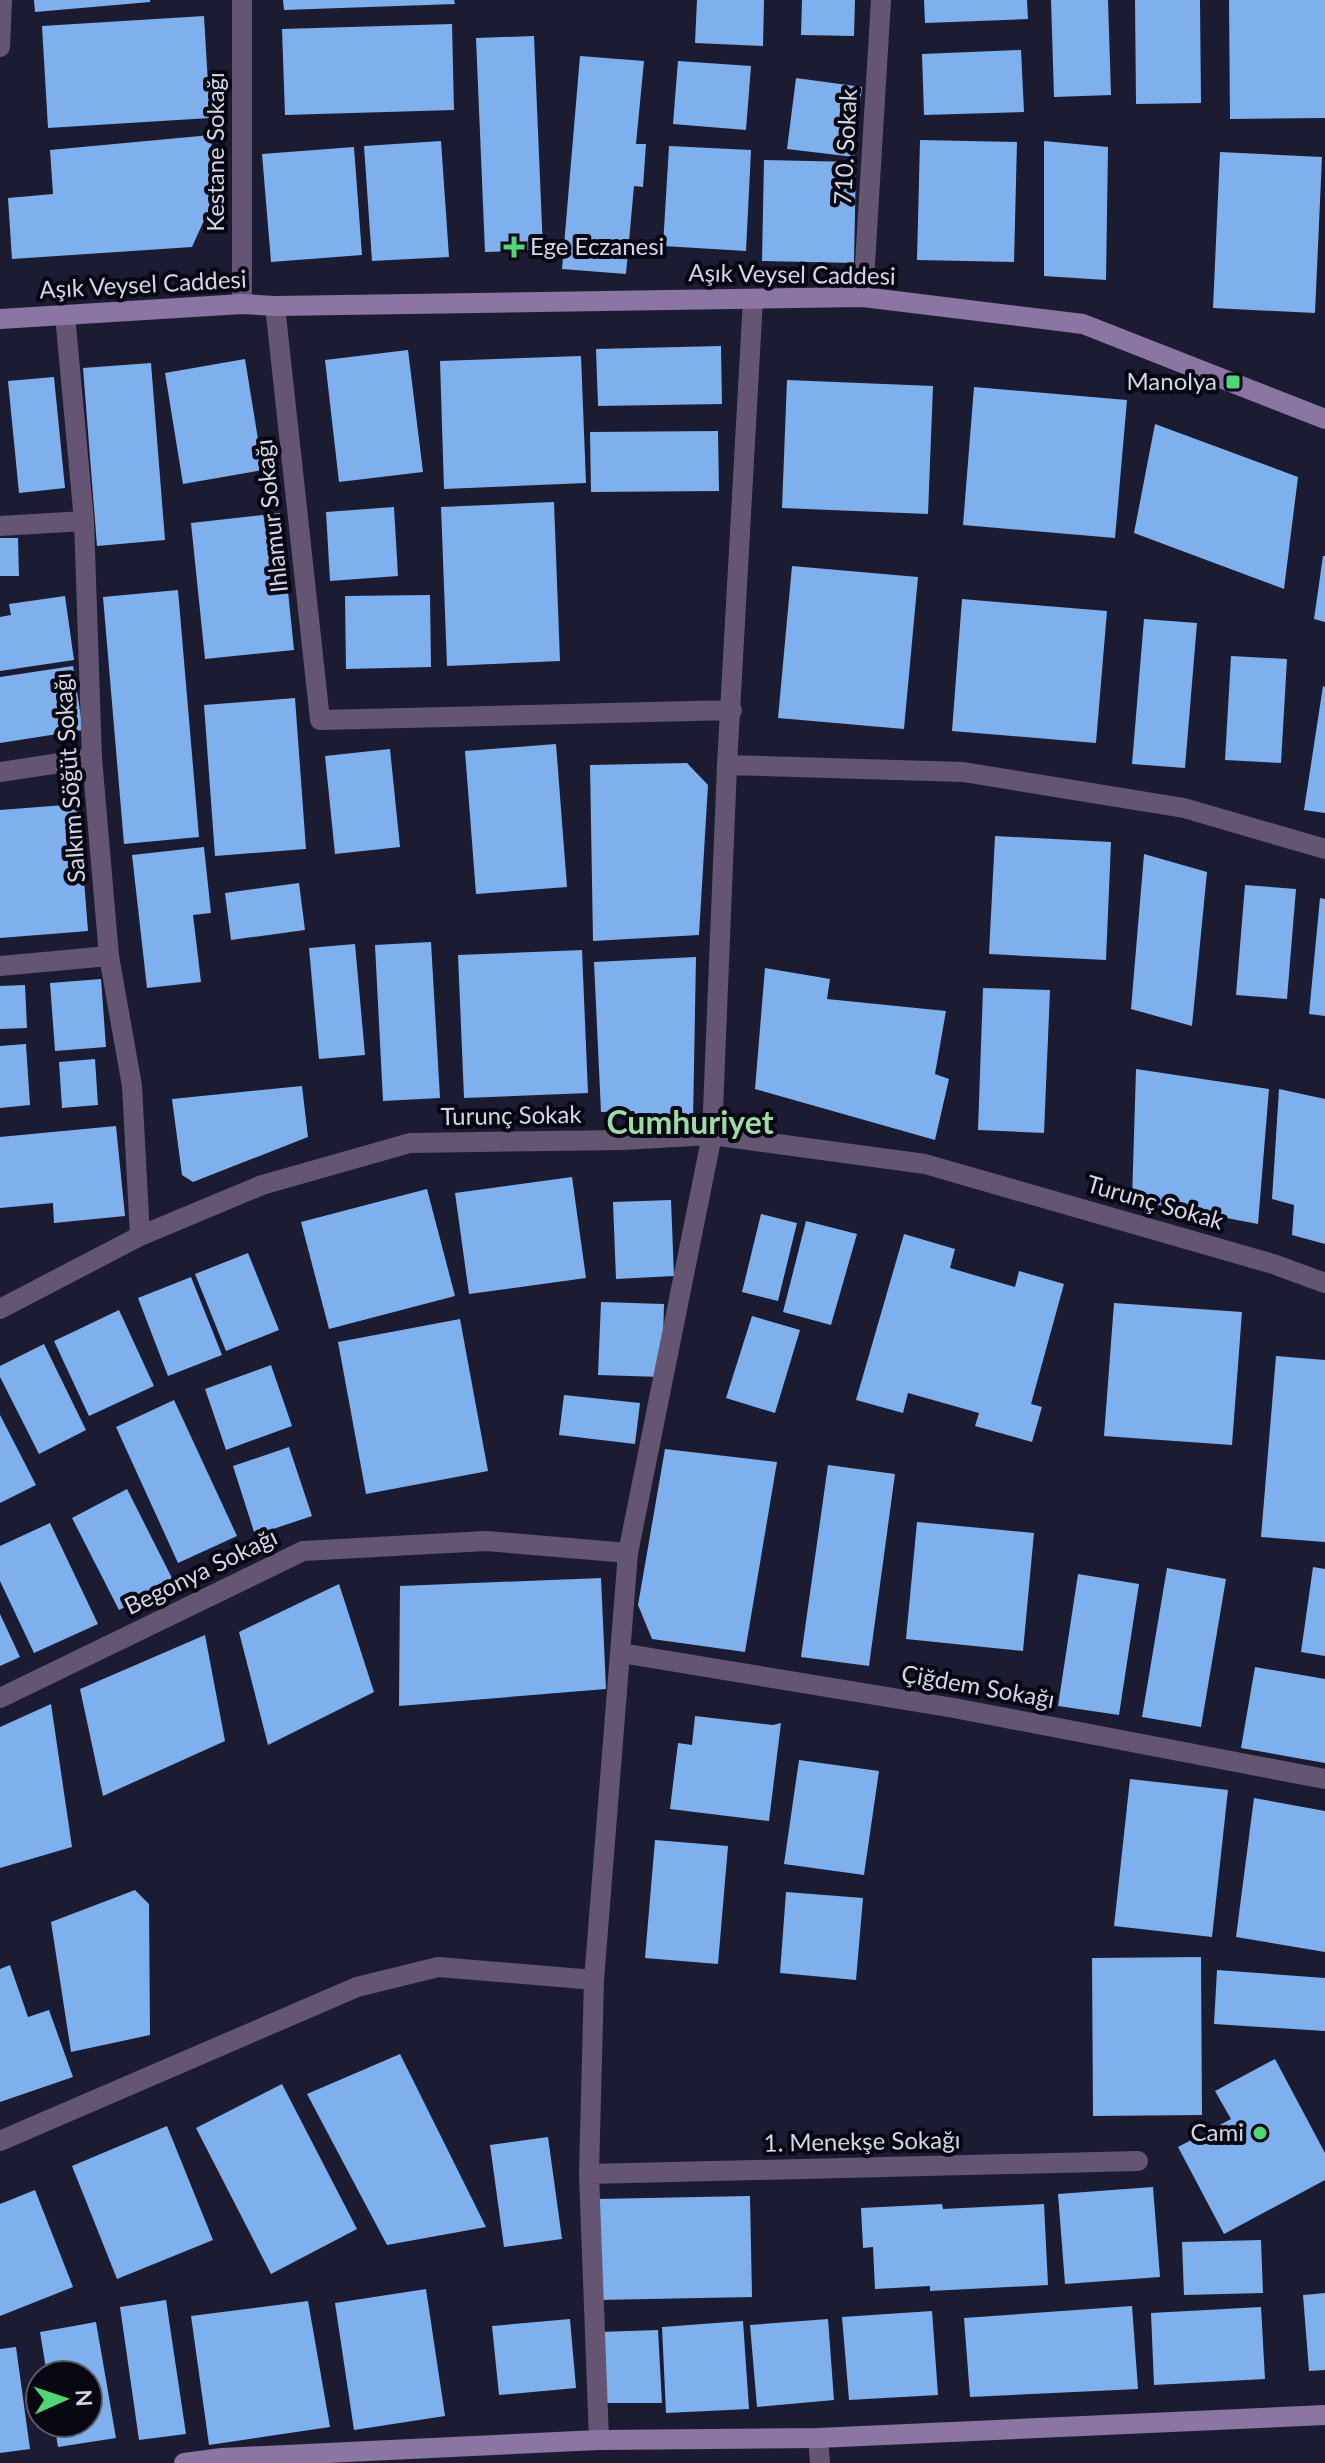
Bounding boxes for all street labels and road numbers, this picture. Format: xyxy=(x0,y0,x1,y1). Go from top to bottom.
street label: Kestane Sokağı xyxy=(200,72,229,232)
street label: 710. Sokak xyxy=(827,87,862,206)
street label: Aşık Veysel Caddesi xyxy=(688,257,896,290)
street label: Aşık Veysel Caddesi xyxy=(39,264,247,303)
street label: Ihlamur Sokağı xyxy=(248,438,293,594)
street label: Salkım Söğüt Sokağı xyxy=(47,672,90,884)
street label: Turunç Sokak xyxy=(440,1099,583,1130)
street label: Turunç Sokak xyxy=(1084,1168,1228,1235)
street label: Begonya Sokağı xyxy=(119,1521,281,1620)
street label: Çiğdem Sokağı xyxy=(899,1658,1057,1713)
street label: 1. Menekşe Sokağı xyxy=(763,2124,961,2157)

